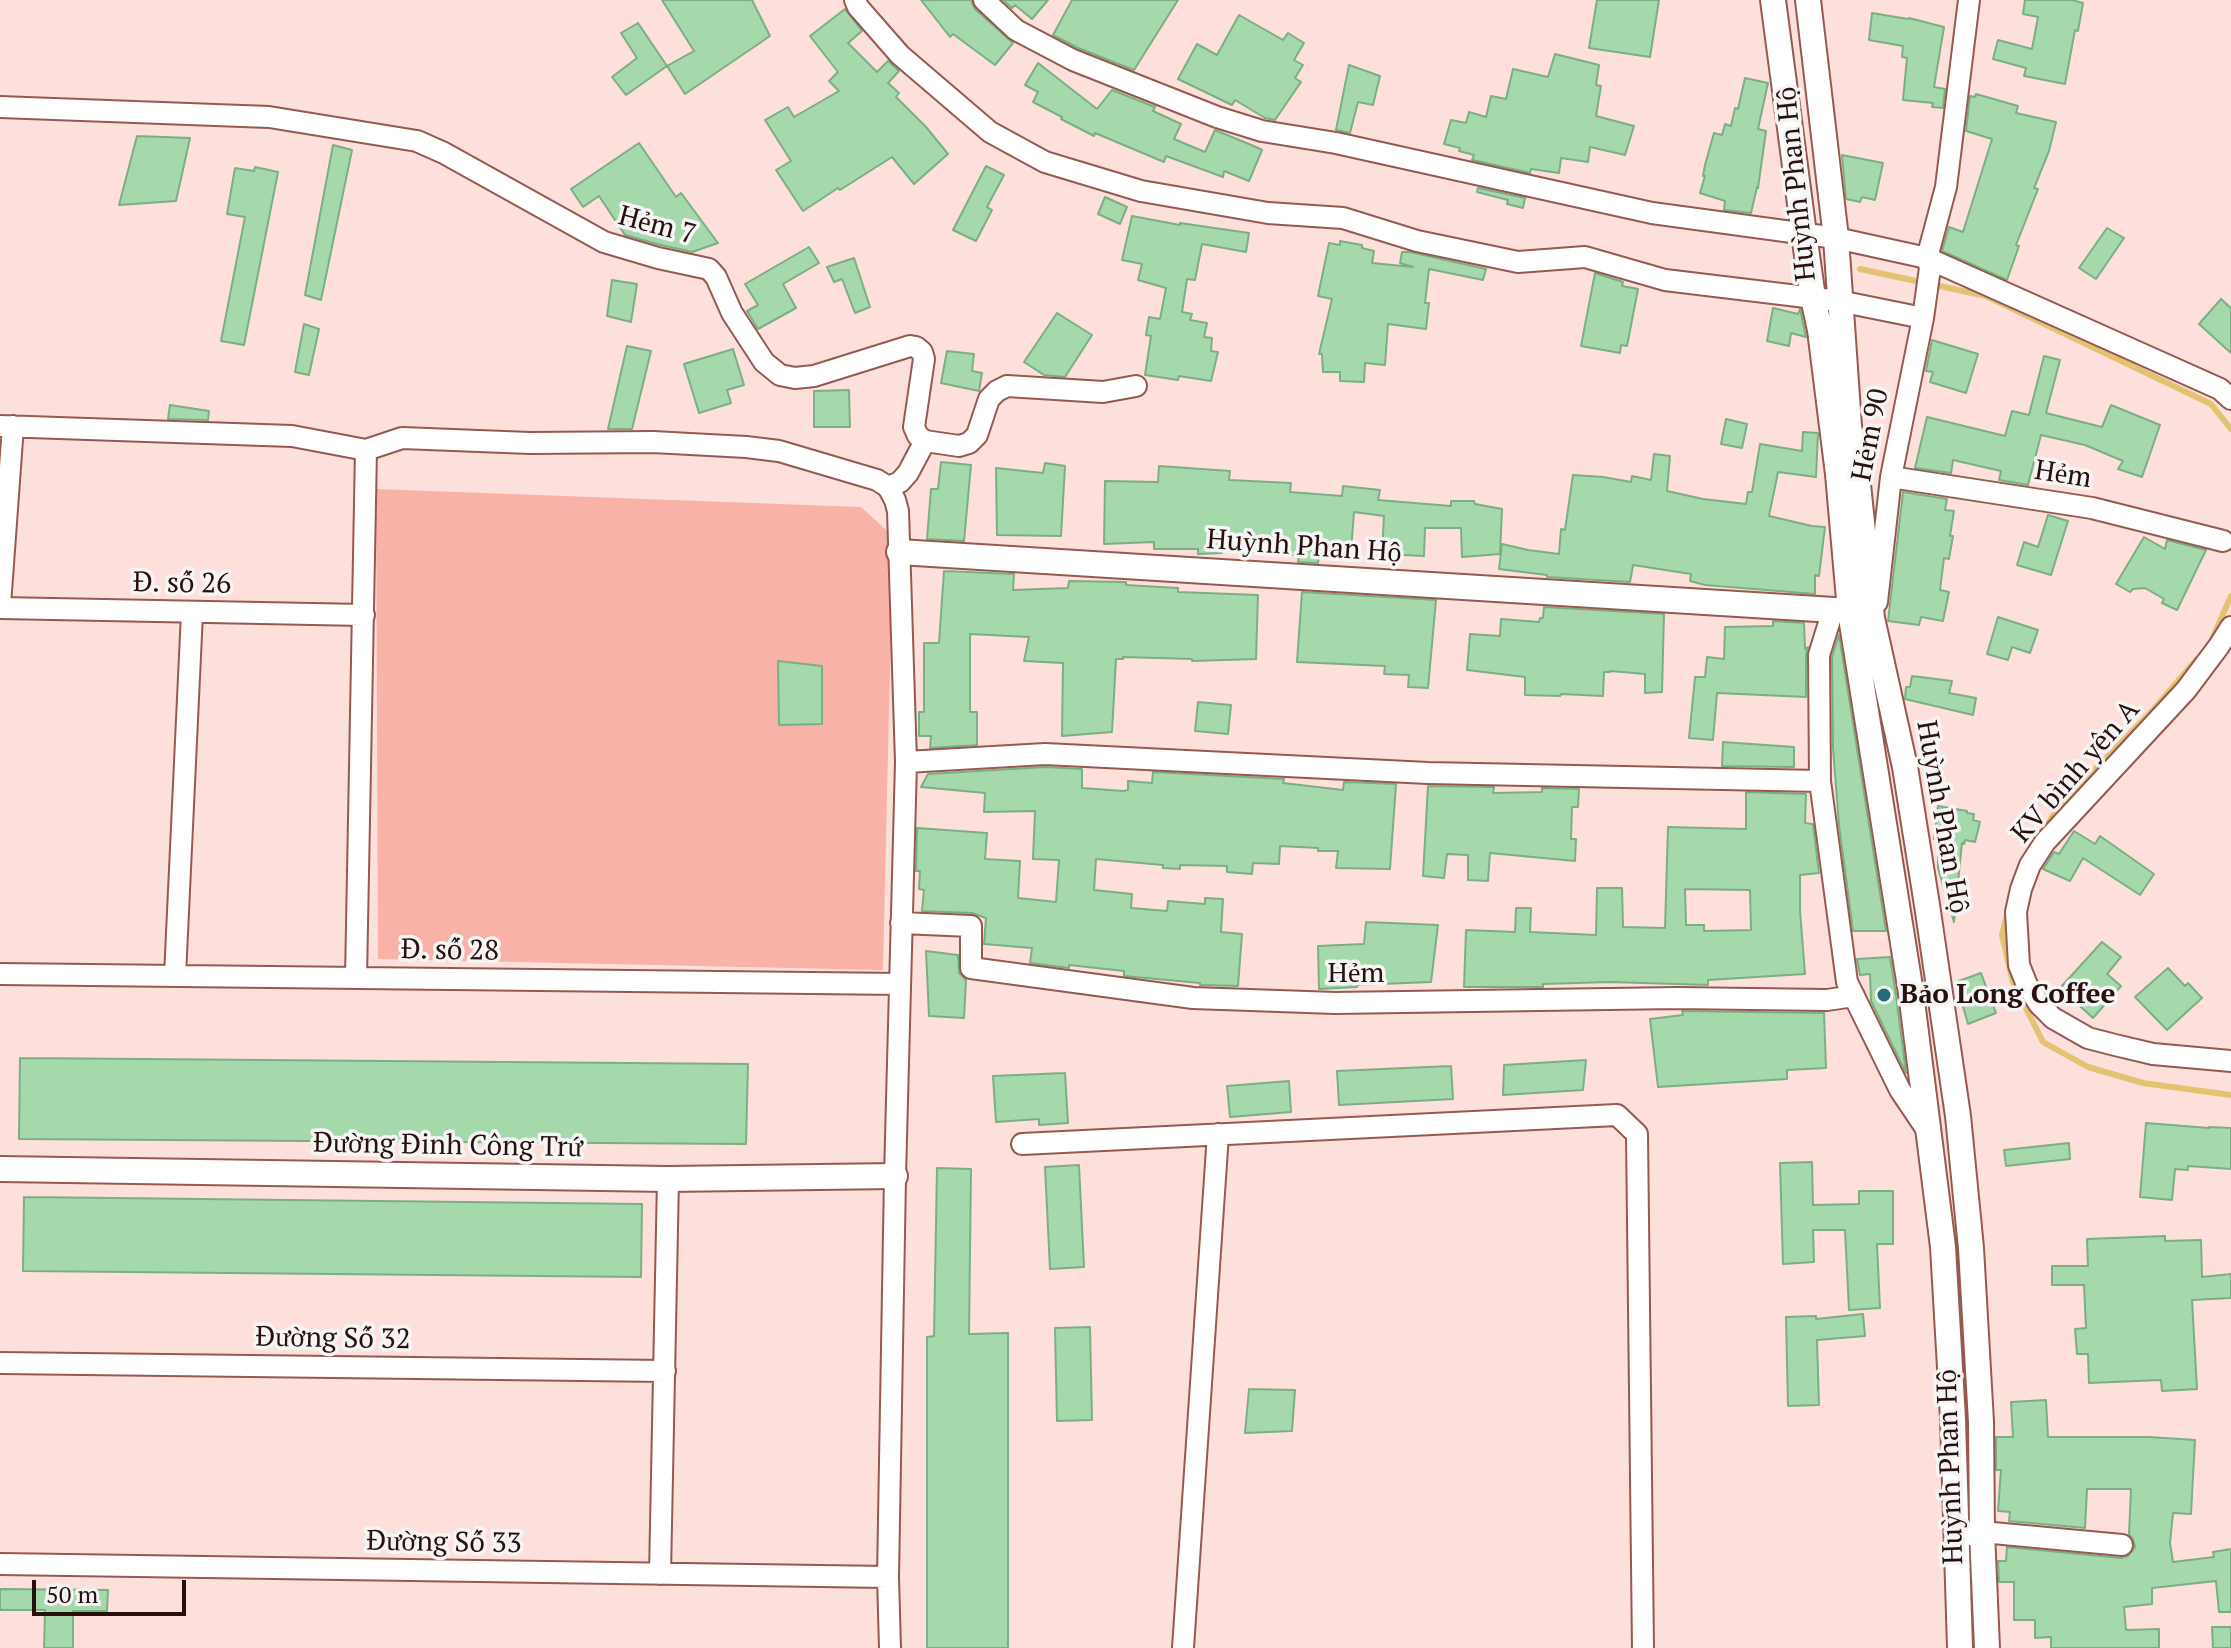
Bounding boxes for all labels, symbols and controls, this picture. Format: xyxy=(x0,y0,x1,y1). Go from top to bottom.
street label: Huỳnh Phan Hộ xyxy=(1770,85,1824,283)
street label: Hẻm 7 xyxy=(615,200,699,252)
street label: Hẻm 90 xyxy=(1846,386,1896,484)
street label: Hẻm xyxy=(2032,454,2094,496)
street label: Huỳnh Phan Hộ xyxy=(1205,523,1403,571)
street label: Đ. số 26 xyxy=(133,566,231,602)
street label: KV bình yên A xyxy=(2005,694,2147,850)
street label: Huỳnh Phan Hộ xyxy=(1908,718,1976,916)
street label: Đ. số 28 xyxy=(401,933,499,969)
street label: Hẻm xyxy=(1328,957,1384,991)
place label: Bảo Long Coffee xyxy=(1900,978,2115,1012)
marker: Bảo Long Coffee xyxy=(1875,986,1893,1004)
street label: Đường Đinh Công Trứ xyxy=(313,1127,583,1165)
street label: Đường Số 32 xyxy=(255,1321,411,1357)
street label: Huỳnh Phan Hộ xyxy=(1931,1369,1971,1565)
street label: Đường Số 33 xyxy=(366,1525,522,1561)
scale bar xyxy=(36,1564,190,1614)
text: 50 m xyxy=(46,1578,98,1610)

